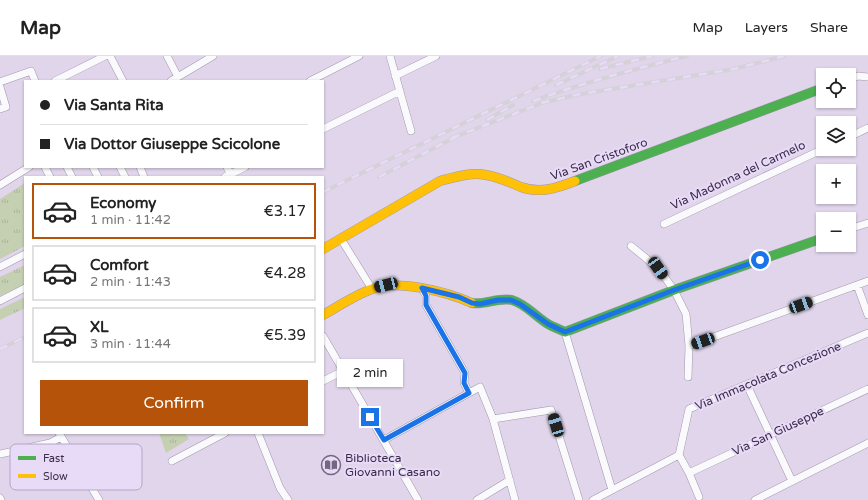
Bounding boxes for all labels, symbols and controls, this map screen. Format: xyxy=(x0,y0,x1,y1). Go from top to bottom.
text: Map xyxy=(20,17,61,39)
text: Map xyxy=(693,19,723,36)
text: Layers xyxy=(745,19,788,36)
text: Share xyxy=(810,19,848,36)
map controls xyxy=(816,68,856,252)
button: locate xyxy=(816,68,856,108)
text: Via Santa Rita xyxy=(64,96,164,114)
button: layers xyxy=(816,116,856,156)
text: Via Dottor Giuseppe Scicolone xyxy=(64,135,280,153)
street label: Via San Cristoforo xyxy=(549,135,649,183)
street label: Via Madonna del Carmelo xyxy=(668,138,808,212)
button: + xyxy=(816,164,856,204)
icon: car xyxy=(42,193,78,229)
text: Economy xyxy=(90,194,156,212)
text: €3.17 xyxy=(264,202,306,220)
text: 1 min · 11:42 xyxy=(90,212,171,228)
button: − xyxy=(816,212,856,252)
route start xyxy=(751,251,769,269)
icon: car xyxy=(42,255,78,291)
car xyxy=(646,255,670,281)
text: Comfort xyxy=(90,256,149,274)
text: €4.28 xyxy=(264,264,306,282)
text: 2 min · 11:43 xyxy=(90,274,171,290)
car xyxy=(373,276,399,294)
car xyxy=(788,295,814,315)
icon: car xyxy=(42,317,78,353)
text: XL xyxy=(90,318,109,336)
text: €5.39 xyxy=(264,326,306,344)
car xyxy=(690,331,716,351)
text: 3 min · 11:44 xyxy=(90,336,171,352)
street label: Via Immacolata Concezione xyxy=(693,339,843,413)
callout: 2 min xyxy=(337,359,403,387)
text: 2 min xyxy=(353,365,387,381)
button: Confirm xyxy=(40,380,308,426)
street label: Via San Giuseppe xyxy=(730,404,826,458)
route end xyxy=(361,408,379,426)
car xyxy=(547,412,565,438)
legend xyxy=(10,444,142,490)
place label: Biblioteca Giovanni Casano xyxy=(345,451,440,479)
text: Fast xyxy=(43,452,64,465)
library icon: Biblioteca Giovanni Casano xyxy=(320,454,342,476)
text: Slow xyxy=(43,470,68,483)

